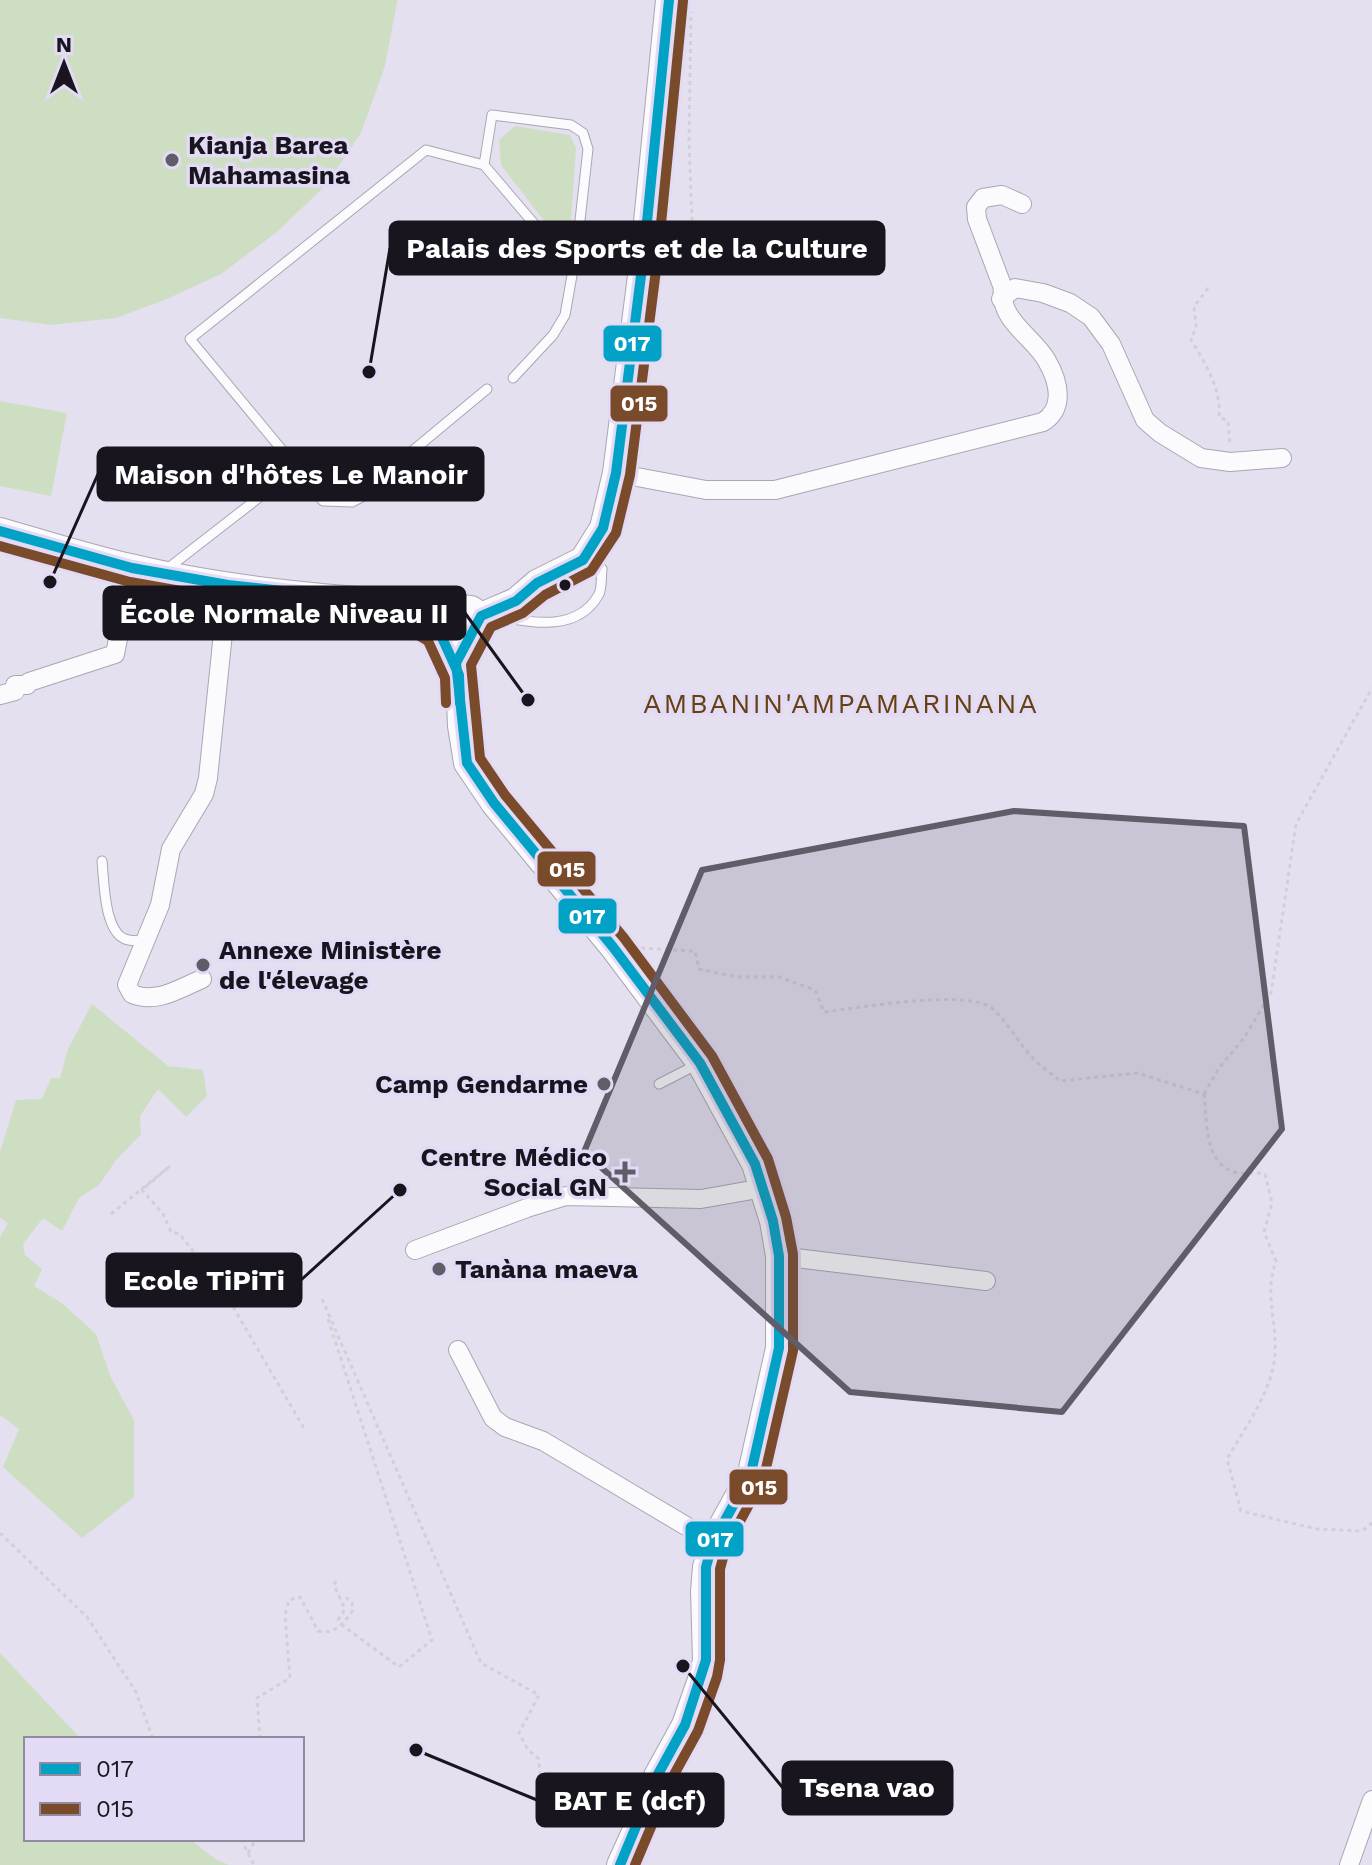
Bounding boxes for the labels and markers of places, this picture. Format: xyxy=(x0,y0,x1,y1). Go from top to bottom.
place label: Kianja Barea Mahamasina xyxy=(188,130,350,190)
marker: Kianja Barea Mahamasina xyxy=(163,151,181,169)
callout: Palais des Sports et de la Culture xyxy=(390,222,884,274)
callout: Maison d'hôtes Le Manoir xyxy=(98,448,483,500)
unlabelled marker xyxy=(557,577,573,593)
callout: École Normale Niveau II xyxy=(104,587,465,639)
place label: Annexe Ministère de l'élevage xyxy=(219,935,442,995)
marker: Annexe Ministère de l'élevage xyxy=(194,956,212,974)
place label: Camp Gendarme xyxy=(375,1069,588,1099)
marker: Camp Gendarme xyxy=(595,1075,613,1093)
place label: Centre Médico Social GN xyxy=(421,1142,607,1202)
marker: Centre Médico Social GN xyxy=(614,1161,636,1183)
callout: Ecole TiPiTi xyxy=(107,1254,301,1306)
place label: Tanàna maeva xyxy=(455,1254,638,1284)
marker: Tanàna maeva xyxy=(430,1260,448,1278)
callout: Tsena vao xyxy=(783,1762,952,1814)
callout: BAT E (dcf) xyxy=(537,1774,723,1826)

